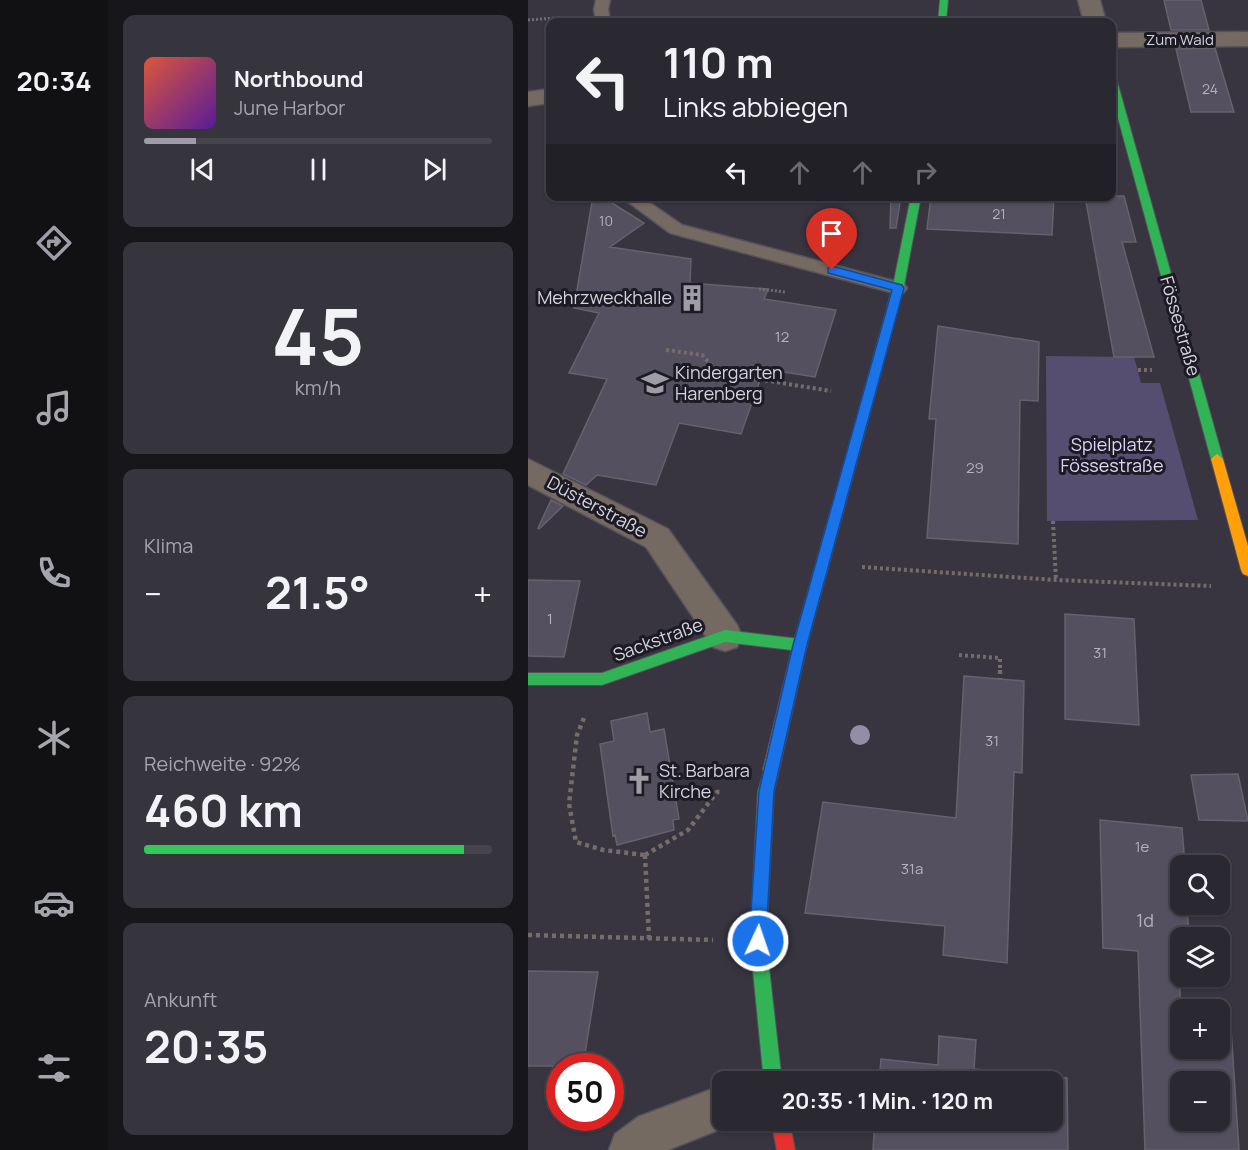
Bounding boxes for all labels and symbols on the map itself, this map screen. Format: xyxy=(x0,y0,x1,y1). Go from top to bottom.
street label: Zum Wald xyxy=(1146,29,1214,50)
house number: 24 xyxy=(1202,79,1218,98)
house number: 21 xyxy=(992,204,1006,223)
pin xyxy=(806,208,857,270)
house number: 10 xyxy=(599,211,613,230)
street label: Fössestraße xyxy=(1155,273,1207,378)
building icon: Mehrzweckhalle xyxy=(677,283,707,313)
place label: Mehrzweckhalle xyxy=(537,285,672,309)
house number: 12 xyxy=(775,326,789,347)
place label: Kindergarten Harenberg xyxy=(675,360,783,405)
school or university icon: Kindergarten Harenberg xyxy=(640,368,670,398)
park label: Spielplatz Fössestraße xyxy=(1061,432,1163,477)
house number: 29 xyxy=(966,457,984,478)
street label: Düsterstraße xyxy=(543,470,652,542)
house number: 1 xyxy=(547,608,553,629)
street label: Sackstraße xyxy=(609,612,706,666)
house number: 31 xyxy=(1093,642,1107,663)
house number: 31 xyxy=(985,730,999,751)
place label: St. Barbara Kirche xyxy=(659,758,750,803)
church icon: St. Barbara Kirche xyxy=(624,766,654,796)
house number: 1e xyxy=(1135,836,1150,857)
house number: 31a xyxy=(901,858,923,879)
house number: 1d xyxy=(1136,908,1154,932)
position arrow xyxy=(726,909,790,973)
speed limit sign: 50 xyxy=(546,1053,624,1131)

